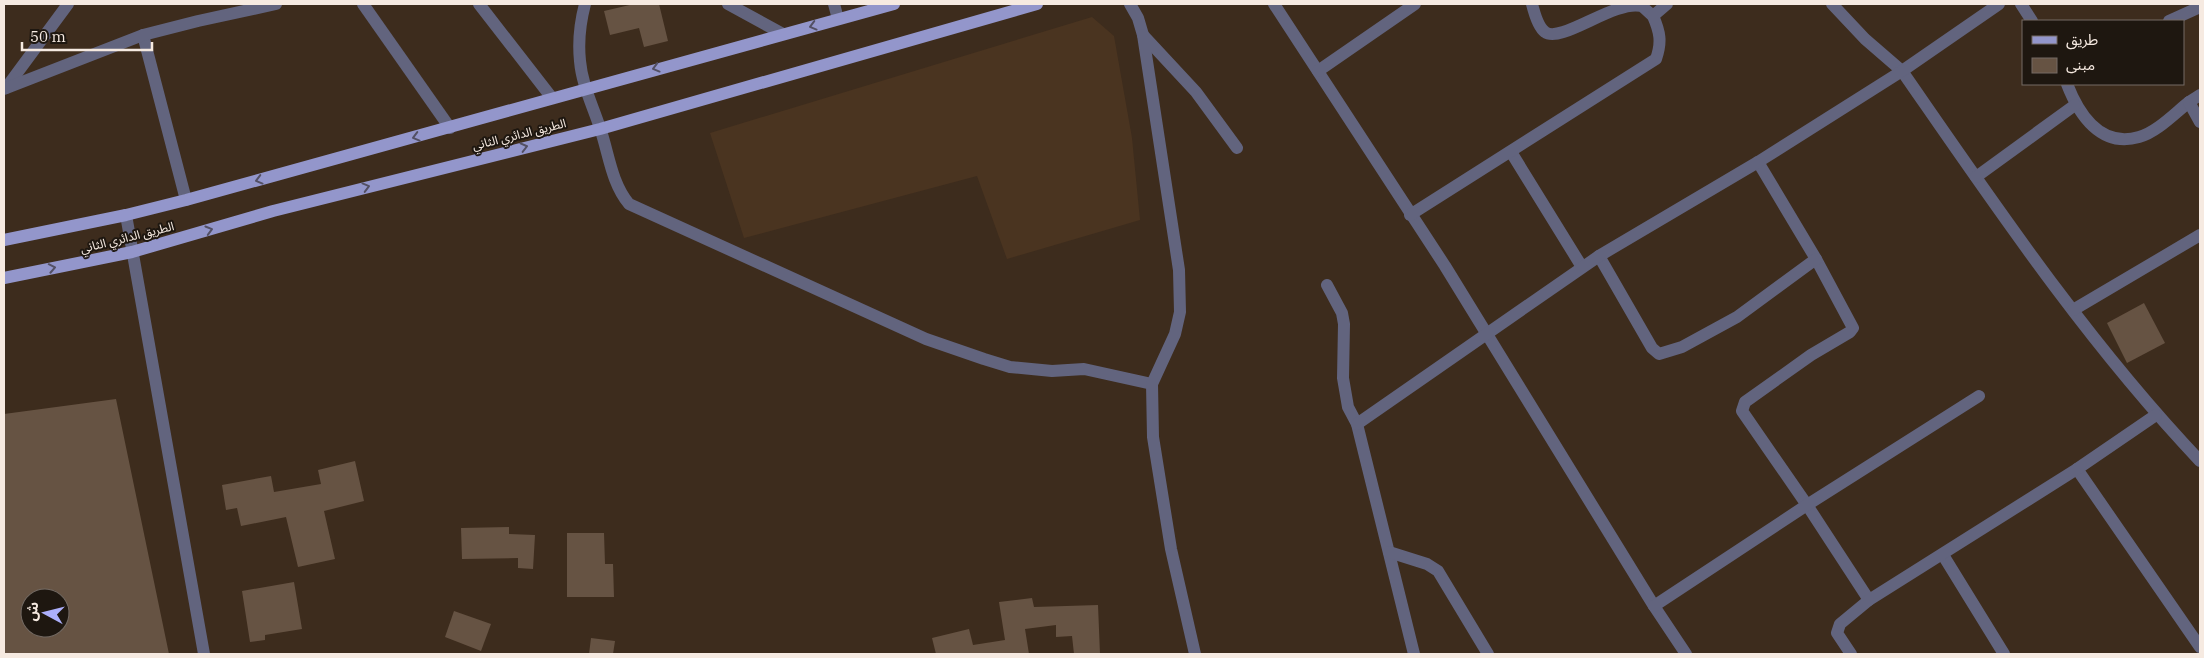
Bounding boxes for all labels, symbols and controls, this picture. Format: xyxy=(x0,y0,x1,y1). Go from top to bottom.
scale bar xyxy=(22,20,152,52)
one-way arrow xyxy=(808,20,817,31)
legend xyxy=(2022,20,2184,85)
text: 50 m xyxy=(30,27,66,46)
text: طريق xyxy=(2066,30,2098,50)
text: مبنى xyxy=(2066,55,2095,74)
one-way arrow xyxy=(652,63,660,73)
street label: الطريق الدائري الثاني xyxy=(471,115,568,156)
one-way arrow xyxy=(412,132,420,142)
one-way arrow xyxy=(519,142,528,153)
one-way arrow xyxy=(254,174,263,185)
one-way arrow xyxy=(361,182,369,192)
street label: الطريق الدائري الثاني xyxy=(79,218,176,259)
one-way arrow xyxy=(205,225,213,235)
one-way arrow xyxy=(47,264,56,274)
north arrow xyxy=(20,588,70,638)
text: ش xyxy=(22,601,42,622)

